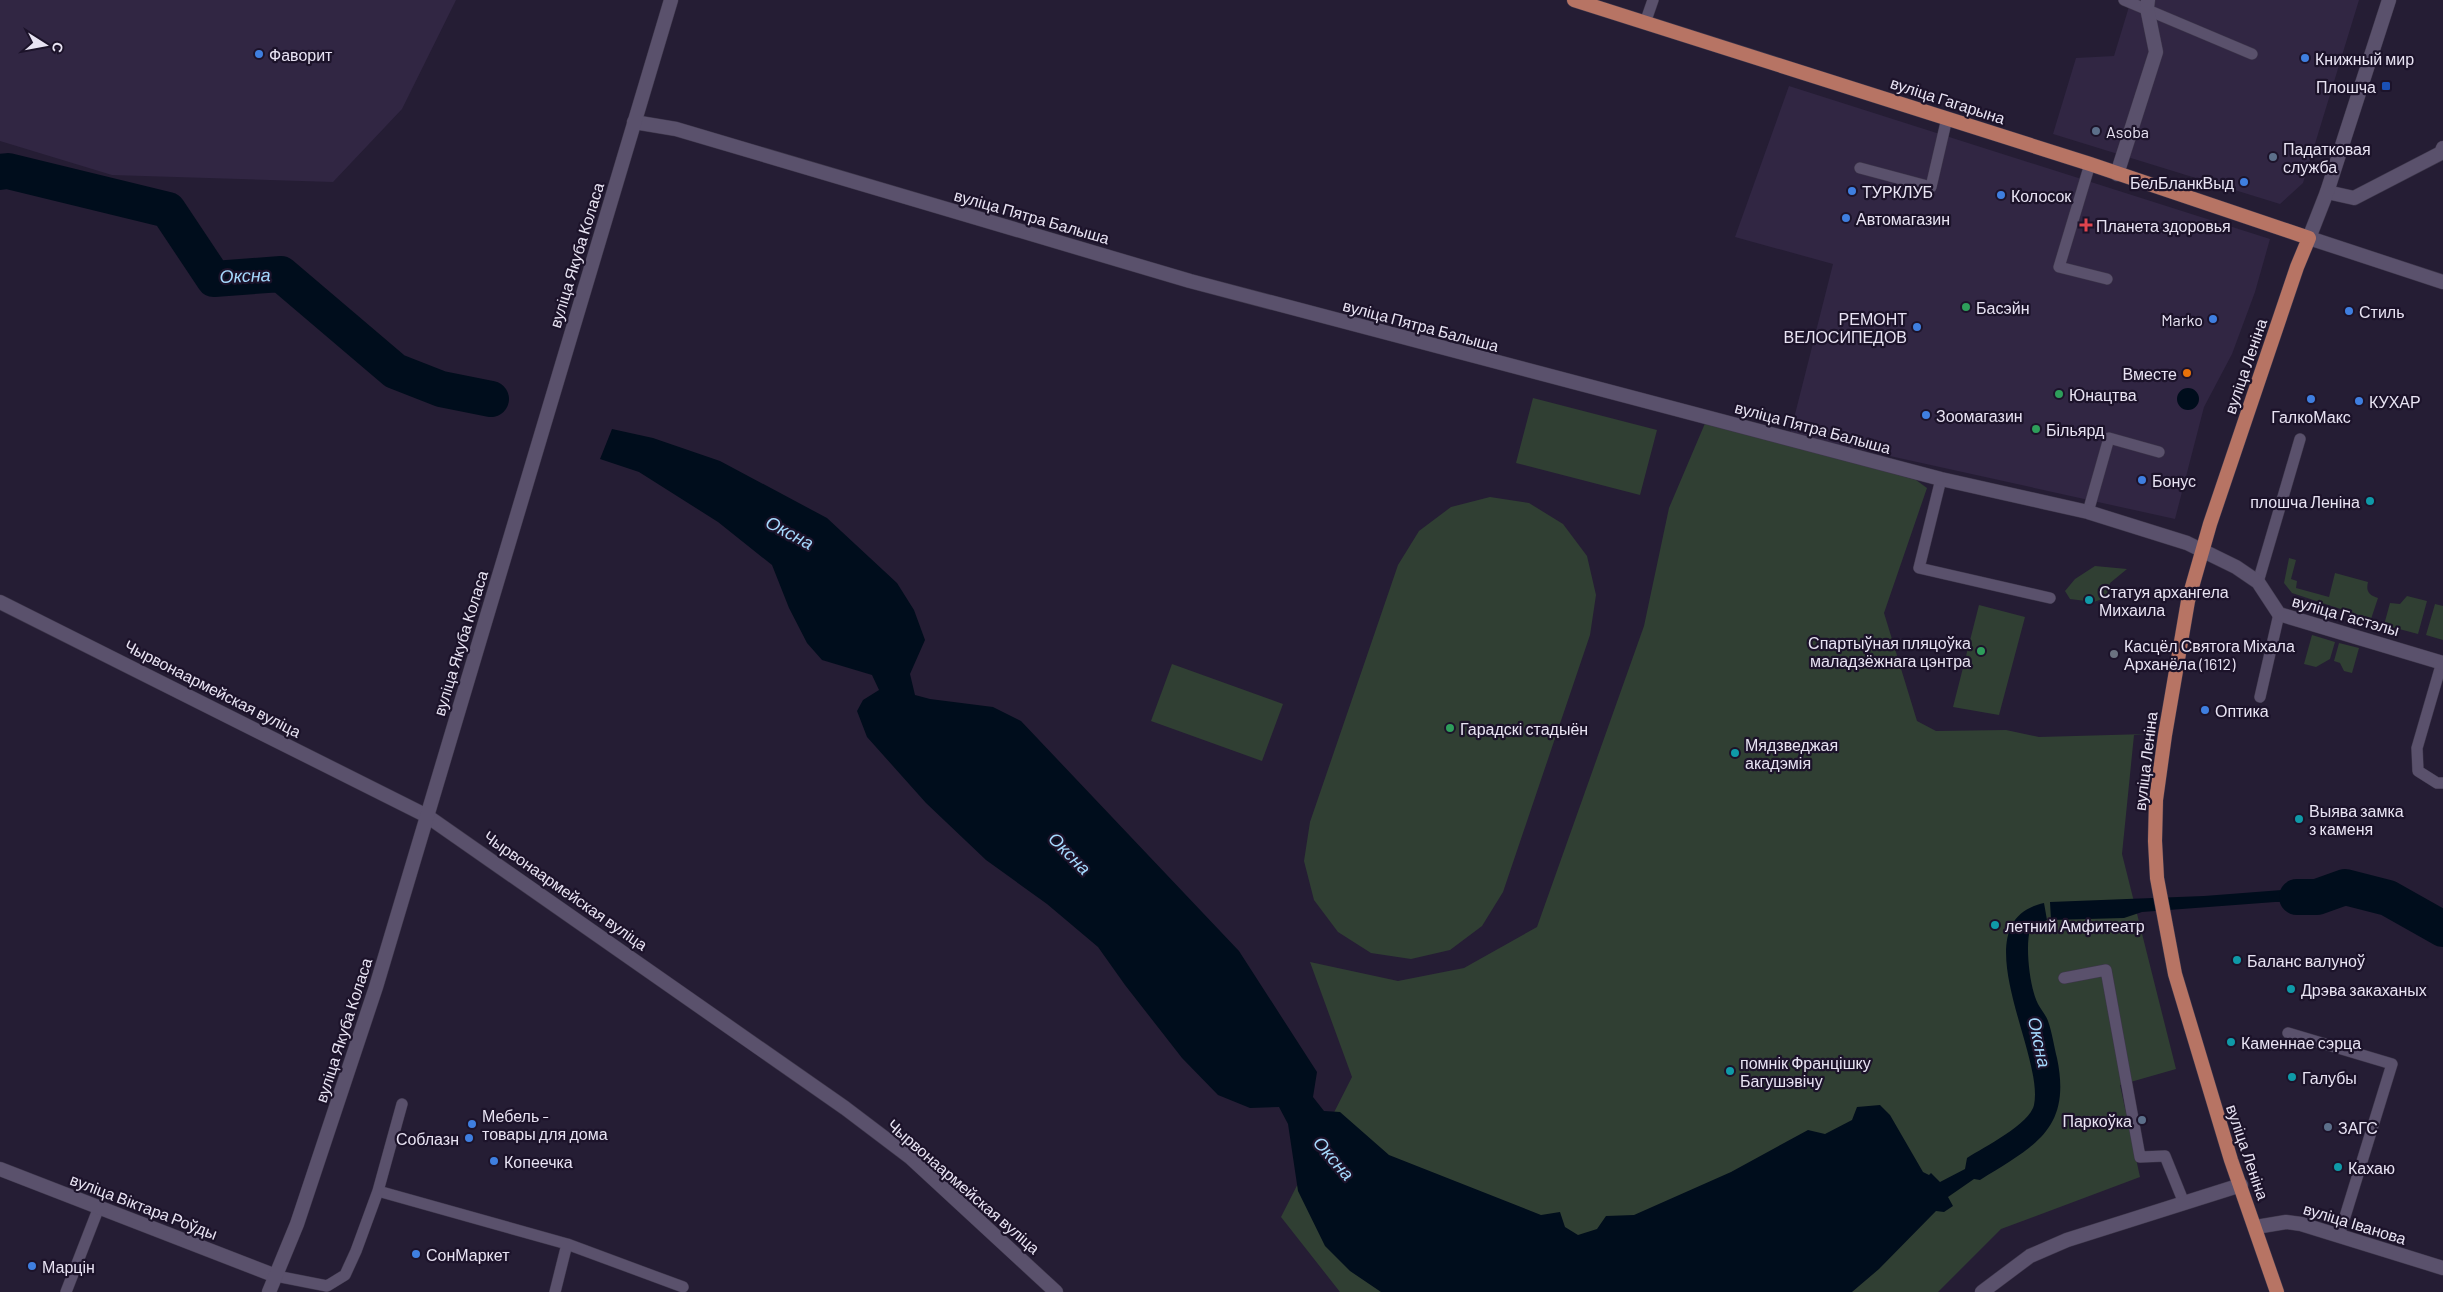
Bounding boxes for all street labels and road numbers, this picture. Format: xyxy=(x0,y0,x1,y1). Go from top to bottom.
street label: вуліца Гагарына xyxy=(1888,73,2008,127)
street label: вуліца Якуба Коласа xyxy=(545,180,607,330)
street label: вуліца Пятра Балыша xyxy=(952,185,1112,247)
street label: вуліца Пятра Балыша xyxy=(1341,295,1501,355)
street label: вуліца Леніна xyxy=(2220,316,2270,416)
street label: вуліца Пятра Балыша xyxy=(1733,397,1893,457)
street label: вуліца Якуба Коласа xyxy=(429,568,491,718)
street label: вуліца Гастэлы xyxy=(2290,591,2402,639)
street label: Чырвонаармейская вуліца xyxy=(122,635,305,741)
street label: вуліца Леніна xyxy=(2130,710,2161,812)
street label: Чырвонаармейская вуліца xyxy=(480,826,652,954)
street label: вуліца Якуба Коласа xyxy=(311,955,375,1105)
street label: вуліца Леніна xyxy=(2223,1102,2273,1202)
street label: Чырвонаармейская вуліца xyxy=(884,1115,1044,1257)
street label: вуліца Віктара Роўды xyxy=(68,1169,220,1243)
street label: вуліца Іванова xyxy=(2301,1198,2409,1248)

